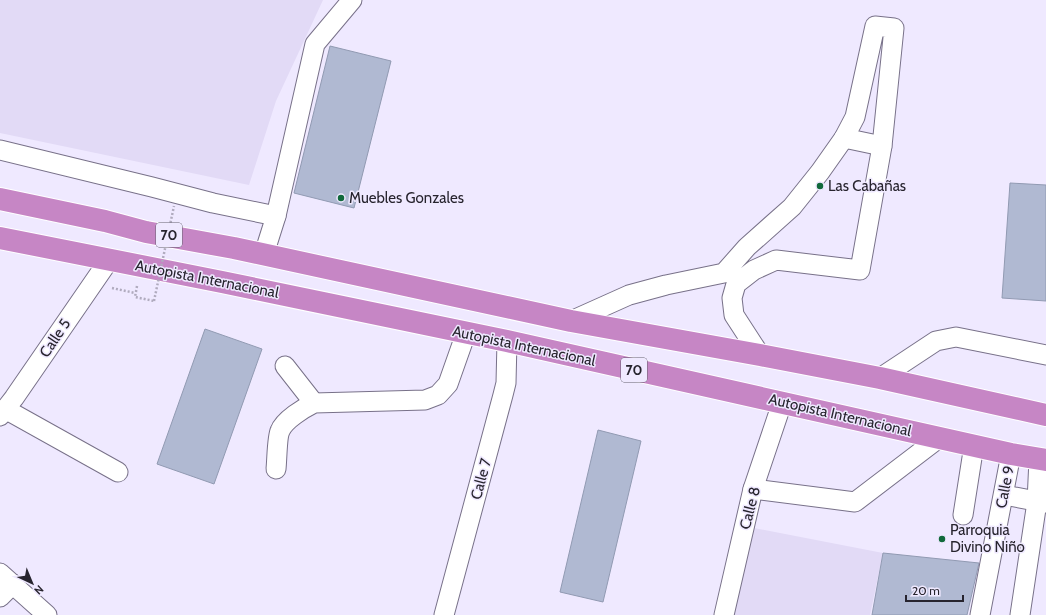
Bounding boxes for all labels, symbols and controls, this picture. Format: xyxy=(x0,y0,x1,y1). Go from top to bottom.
place label: Las Cabañas xyxy=(828,177,906,195)
marker: Las Cabañas xyxy=(815,181,825,191)
place label: Muebles Gonzales xyxy=(349,189,464,207)
marker: Muebles Gonzales xyxy=(336,193,346,203)
road number: 70 xyxy=(156,223,182,247)
street label: Autopista Internacional xyxy=(134,256,281,302)
street label: Calle 5 xyxy=(36,315,74,361)
street label: Autopista Internacional xyxy=(451,322,598,370)
road number: 70 xyxy=(621,358,647,382)
street label: Autopista Internacional xyxy=(767,390,914,440)
street label: Calle 7 xyxy=(467,456,495,502)
street label: Calle 9 xyxy=(992,464,1018,510)
street label: Calle 8 xyxy=(736,485,764,531)
place label: Parroquia Divino Niño xyxy=(950,521,1025,556)
marker: Parroquia Divino Niño xyxy=(937,534,947,544)
north arrow xyxy=(12,563,52,603)
scale bar xyxy=(906,577,963,603)
text: N xyxy=(31,582,47,598)
text: 20 m xyxy=(912,583,940,598)

